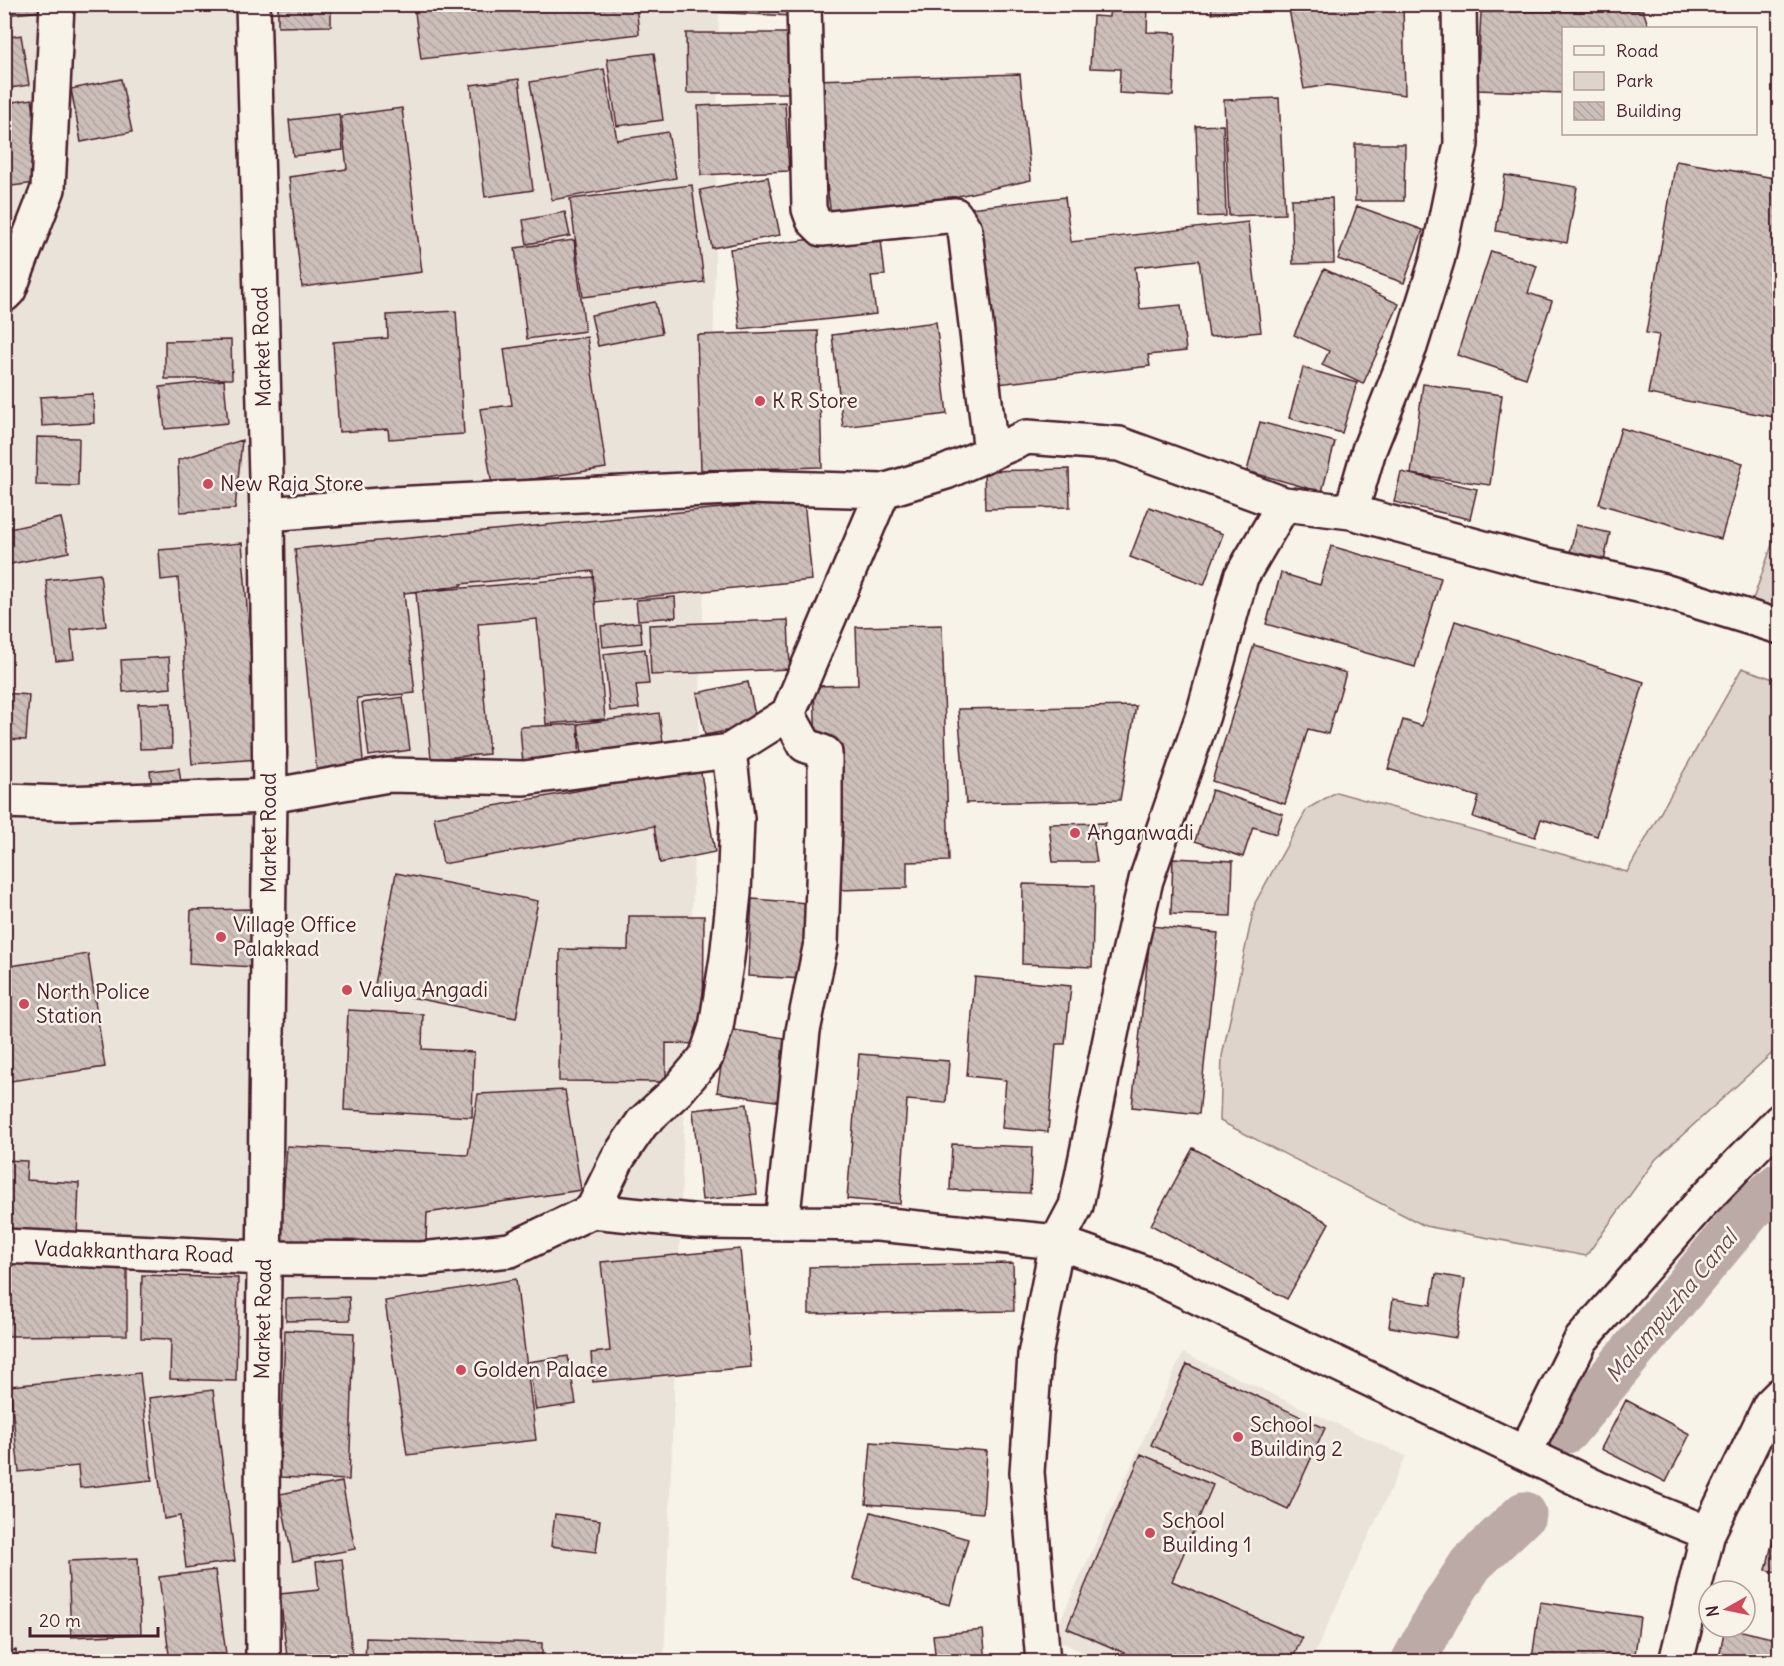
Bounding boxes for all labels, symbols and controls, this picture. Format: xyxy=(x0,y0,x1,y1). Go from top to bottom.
legend xyxy=(1562,27,1757,135)
text: Road xyxy=(1616,39,1659,62)
text: Park xyxy=(1616,69,1653,92)
text: Building xyxy=(1616,99,1681,122)
street label: Market Road xyxy=(246,286,277,408)
place label: K R Store xyxy=(772,387,858,414)
marker: K R Store xyxy=(753,394,767,408)
place label: New Raja Store xyxy=(220,470,364,497)
marker: New Raja Store xyxy=(201,477,215,491)
street label: Market Road xyxy=(255,773,282,893)
place label: Anganwadi xyxy=(1087,819,1194,846)
marker: Anganwadi xyxy=(1068,826,1082,840)
place label: Village Office Palakkad xyxy=(233,911,357,962)
marker: Village Office Palakkad xyxy=(214,930,228,944)
place label: Valiya Angadi xyxy=(359,976,488,1003)
place label: North Police Station xyxy=(36,978,150,1029)
marker: Valiya Angadi xyxy=(340,983,354,997)
marker: North Police Station xyxy=(17,997,31,1011)
water label: Malampuzha Canal xyxy=(1599,1222,1745,1388)
street label: Vadakkanthara Road xyxy=(34,1235,234,1268)
street label: Market Road xyxy=(248,1258,277,1380)
place label: Golden Palace xyxy=(473,1356,608,1383)
marker: Golden Palace xyxy=(454,1363,468,1377)
place label: School Building 2 xyxy=(1250,1411,1343,1462)
marker: School Building 2 xyxy=(1231,1430,1245,1444)
place label: School Building 1 xyxy=(1162,1507,1252,1558)
marker: School Building 1 xyxy=(1143,1526,1157,1540)
north arrow xyxy=(1697,1579,1757,1639)
scale bar xyxy=(30,1600,158,1638)
text: N xyxy=(1701,1604,1723,1618)
text: 20 m xyxy=(39,1609,81,1632)

